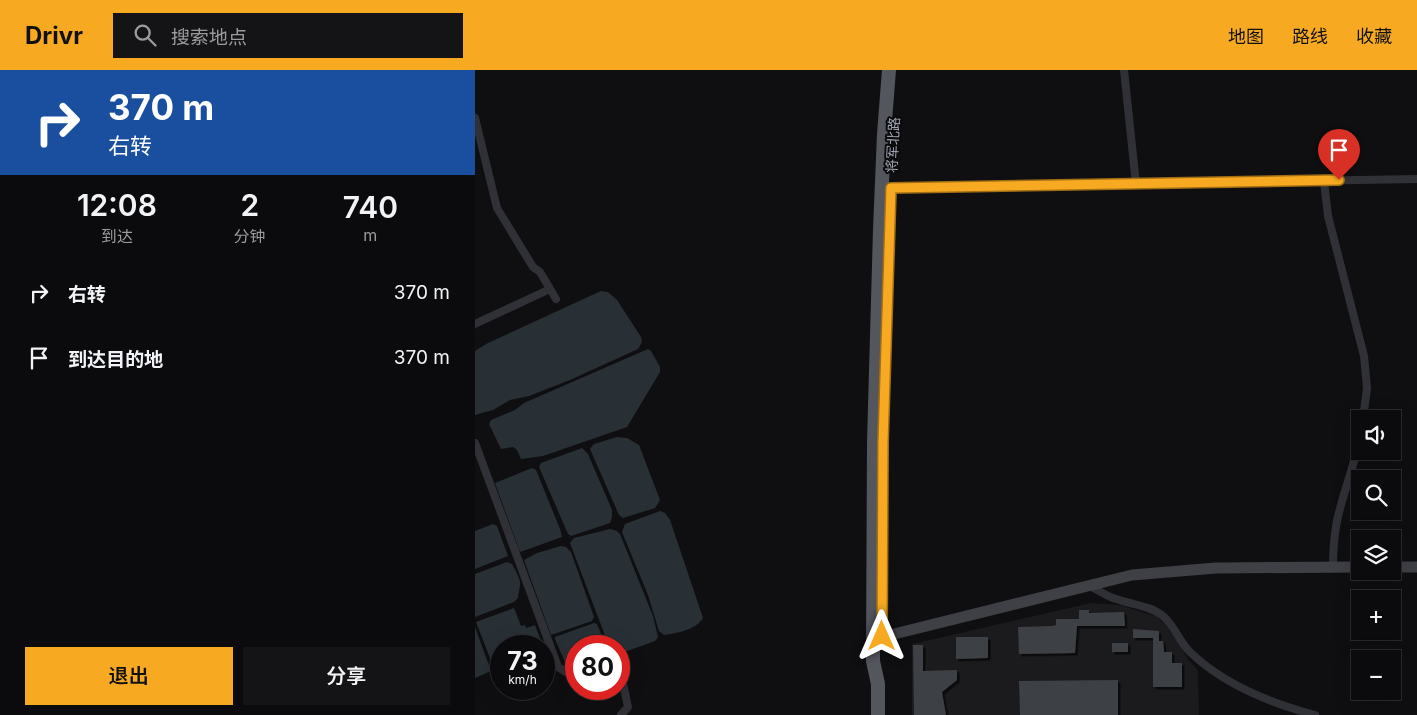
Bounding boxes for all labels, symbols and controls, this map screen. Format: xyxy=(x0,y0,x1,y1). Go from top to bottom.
search box xyxy=(113,13,463,58)
text: Drivr xyxy=(25,21,83,50)
icon: search xyxy=(131,21,159,49)
text: 搜索地点 xyxy=(171,26,247,49)
text: 地图 xyxy=(1228,26,1264,47)
text: 路线 xyxy=(1292,26,1328,47)
text: 收藏 xyxy=(1356,26,1392,47)
text: 370 m xyxy=(108,86,214,128)
icon: right xyxy=(25,90,90,155)
street label: 将军北路 xyxy=(883,117,902,173)
pin xyxy=(1318,129,1360,180)
text: 右转 xyxy=(108,133,152,159)
icon: arrive xyxy=(1325,136,1353,164)
text: 12:08 xyxy=(77,187,157,223)
text: 2 xyxy=(240,187,259,223)
text: 740 xyxy=(343,189,398,225)
text: m xyxy=(363,225,377,245)
text: 到达 xyxy=(101,226,133,246)
text: 分钟 xyxy=(234,226,266,246)
icon: right xyxy=(25,279,53,307)
text: 370 m xyxy=(394,281,450,304)
text: 右转 xyxy=(68,283,106,306)
icon: arrive xyxy=(25,344,53,372)
text: 370 m xyxy=(394,346,450,369)
text: 到达目的地 xyxy=(68,348,163,371)
map controls xyxy=(1351,410,1401,700)
button: sound xyxy=(1351,410,1401,460)
button: search xyxy=(1351,470,1401,520)
button: layers xyxy=(1351,530,1401,580)
button: + xyxy=(1351,590,1401,640)
position arrow xyxy=(855,609,907,661)
speed limit sign: 80 xyxy=(565,635,630,700)
text: 73 xyxy=(507,646,538,676)
button: 退出 xyxy=(25,647,233,705)
button: 分享 xyxy=(243,647,450,705)
button: − xyxy=(1351,650,1401,700)
text: km/h xyxy=(508,672,537,687)

